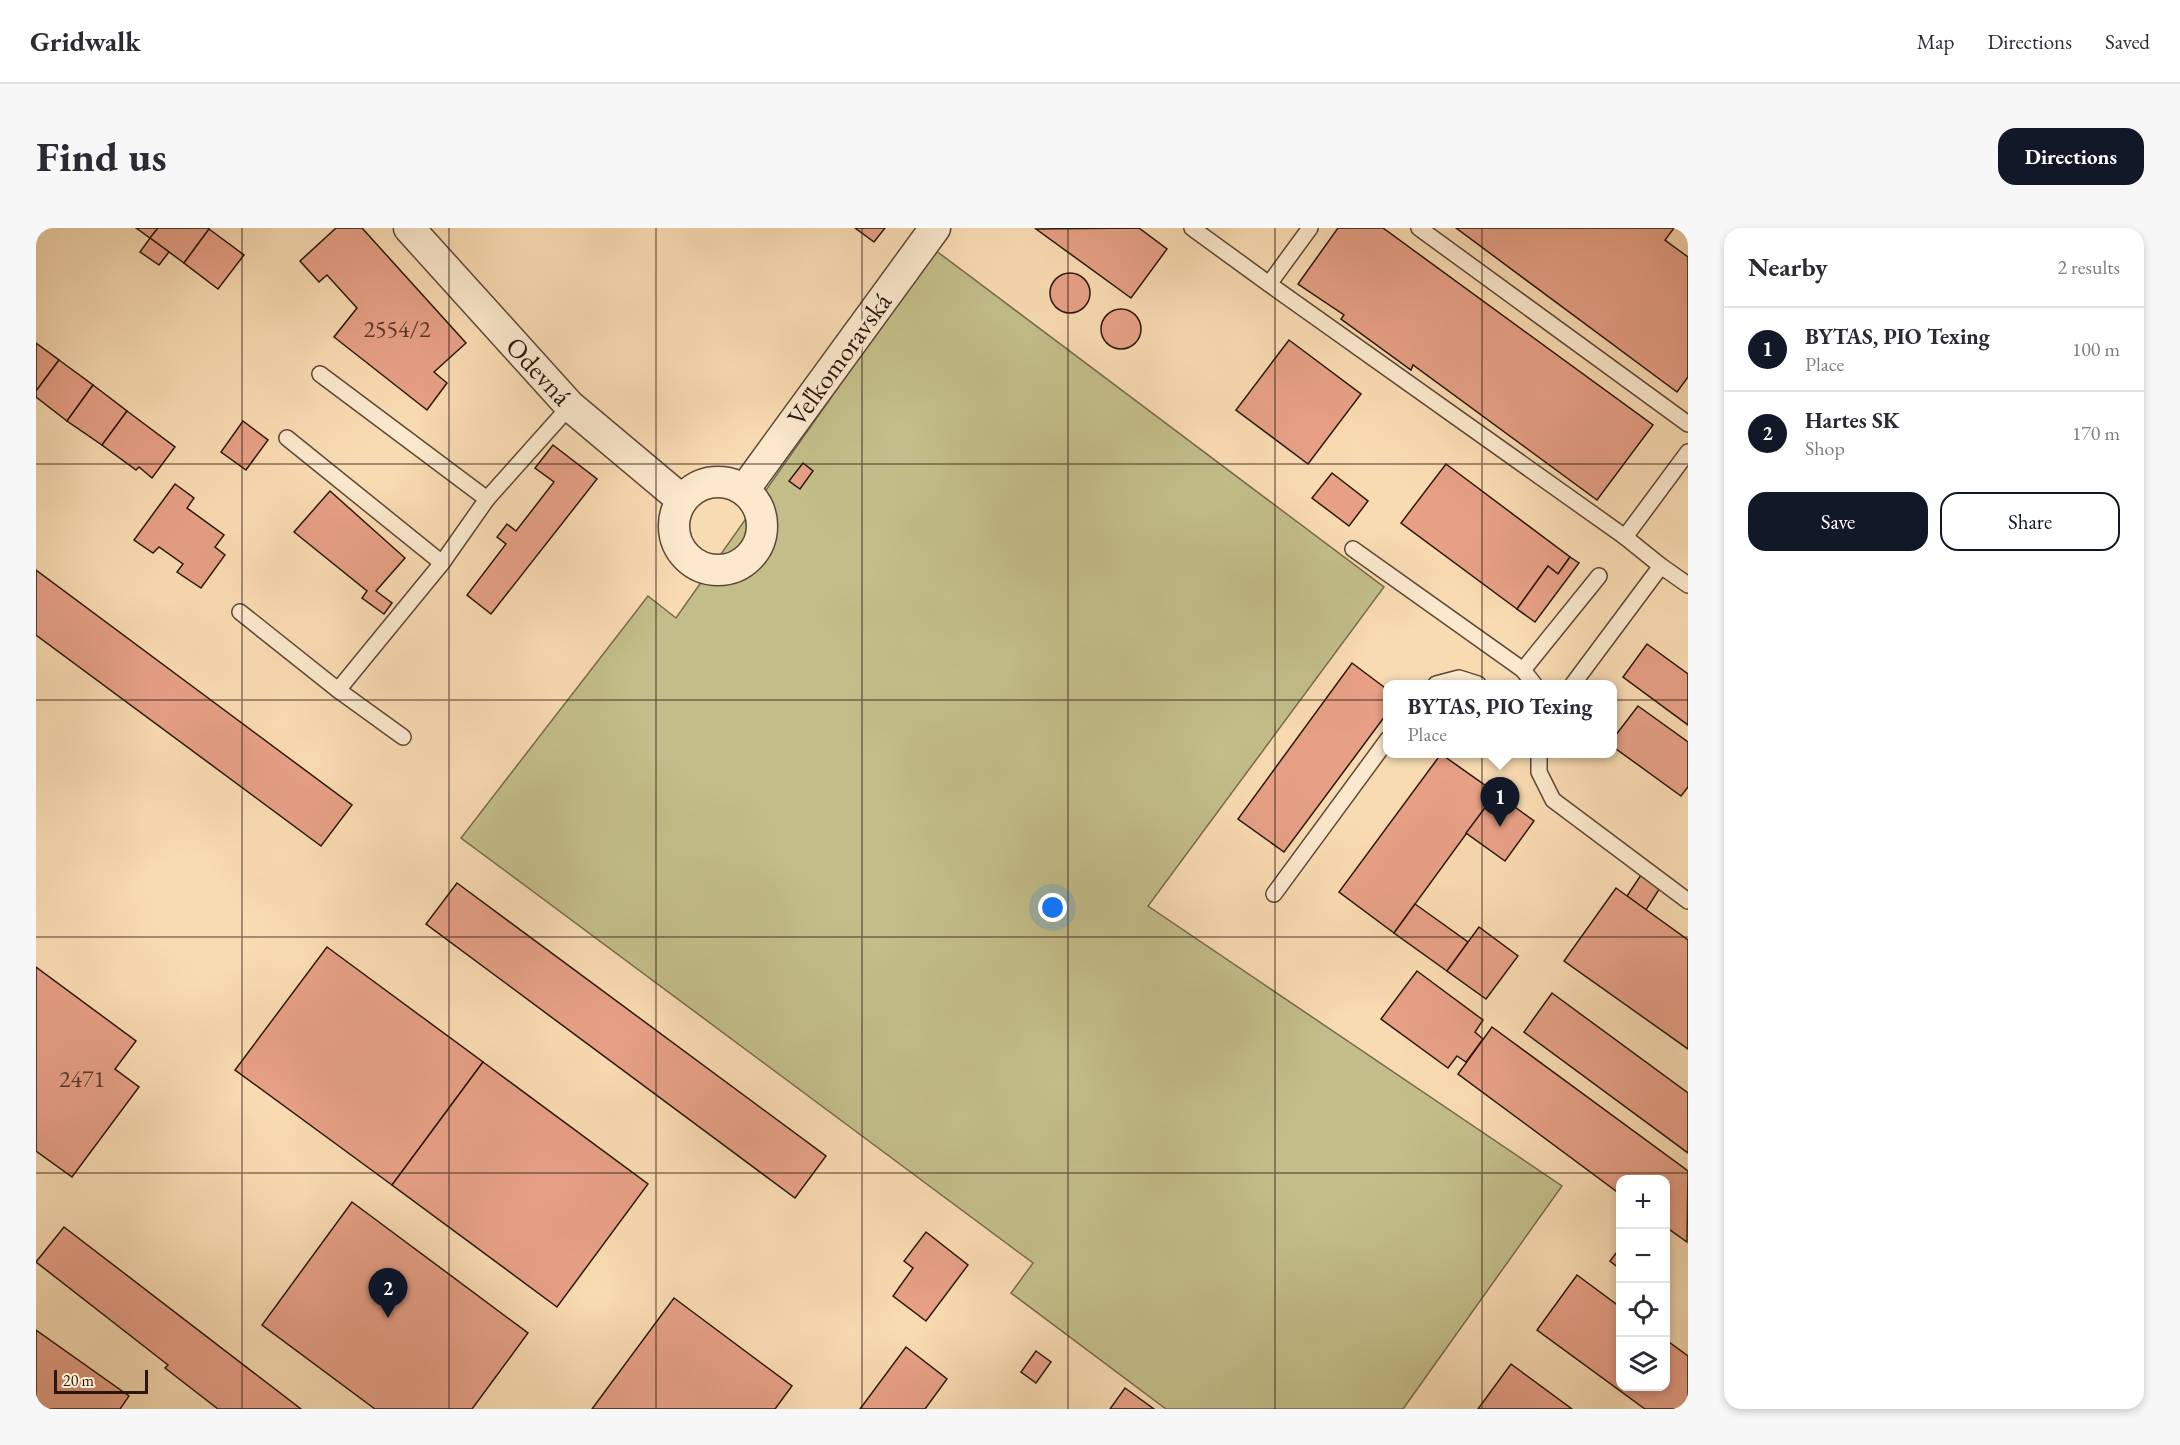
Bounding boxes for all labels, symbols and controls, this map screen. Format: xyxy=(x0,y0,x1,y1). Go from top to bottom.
text: Gridwalk xyxy=(30,23,141,59)
text: Map xyxy=(1917,28,1954,55)
text: Directions xyxy=(1987,28,2072,55)
text: Saved xyxy=(2105,28,2150,55)
button: Directions xyxy=(1998,128,2144,185)
text: Find us xyxy=(36,129,167,184)
text: Nearby xyxy=(1748,250,1828,284)
text: 2 results xyxy=(2057,254,2120,280)
street label: Veľkomoravská xyxy=(779,285,899,433)
house number: 2554/2 xyxy=(363,313,431,344)
text: BYTAS, PIO Texing xyxy=(1805,322,1990,351)
street label: Odevná xyxy=(498,329,580,413)
text: 1 xyxy=(1762,336,1773,362)
text: 100 m xyxy=(2072,336,2120,362)
text: Place xyxy=(1805,351,1844,377)
text: Hartes SK xyxy=(1805,406,1900,435)
text: 2 xyxy=(1762,420,1773,446)
text: 170 m xyxy=(2072,420,2120,446)
text: Shop xyxy=(1805,435,1845,461)
button: Save xyxy=(1748,492,1928,551)
button: Share xyxy=(1940,492,2120,551)
popup xyxy=(1383,680,1617,758)
text: BYTAS, PIO Texing xyxy=(1408,692,1592,721)
text: Place xyxy=(1408,721,1447,747)
pin: 1 xyxy=(1480,778,1520,827)
your location xyxy=(1038,893,1067,922)
house number: 2471 xyxy=(59,1063,105,1094)
map controls xyxy=(1616,1175,1670,1391)
button: + xyxy=(1616,1175,1670,1229)
button: − xyxy=(1616,1229,1670,1283)
pin: 2 xyxy=(368,1268,408,1318)
button: locate xyxy=(1616,1283,1670,1337)
button: layers xyxy=(1616,1337,1670,1391)
scale bar xyxy=(54,1367,148,1394)
text: 20 m xyxy=(63,1370,94,1391)

